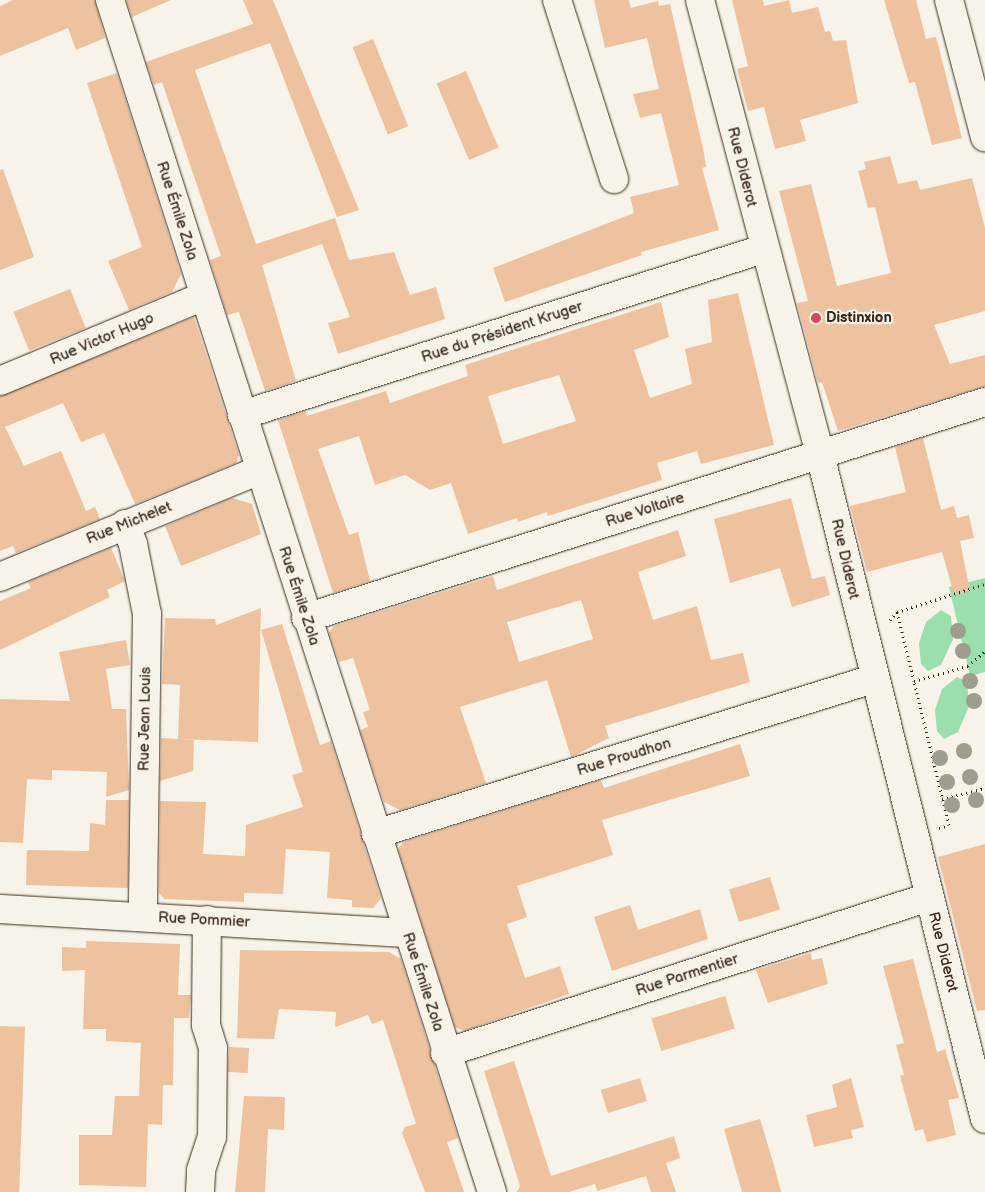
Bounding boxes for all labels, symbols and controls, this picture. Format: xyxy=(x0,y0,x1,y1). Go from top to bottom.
street label: Rue Diderot xyxy=(723,125,761,209)
street label: Rue Émile Zola xyxy=(153,159,201,263)
street label: Rue du Président Kruger xyxy=(419,297,585,367)
street label: Rue Victor Hugo xyxy=(47,309,157,369)
place label: Distinxion xyxy=(826,309,892,327)
marker: Distinxion xyxy=(810,312,822,324)
street label: Rue Voltaire xyxy=(603,489,687,531)
street label: Rue Michelet xyxy=(84,498,174,548)
street label: Rue Diderot xyxy=(827,517,863,601)
street label: Rue Émile Zola xyxy=(275,544,323,648)
street label: Rue Jean Louis xyxy=(135,666,155,772)
street label: Rue Proudhon xyxy=(575,734,673,780)
street label: Rue Pommier xyxy=(158,909,250,931)
street label: Rue Diderot xyxy=(924,910,962,994)
street label: Rue Émile Zola xyxy=(399,930,447,1034)
street label: Rue Parmentier xyxy=(633,950,741,1000)

